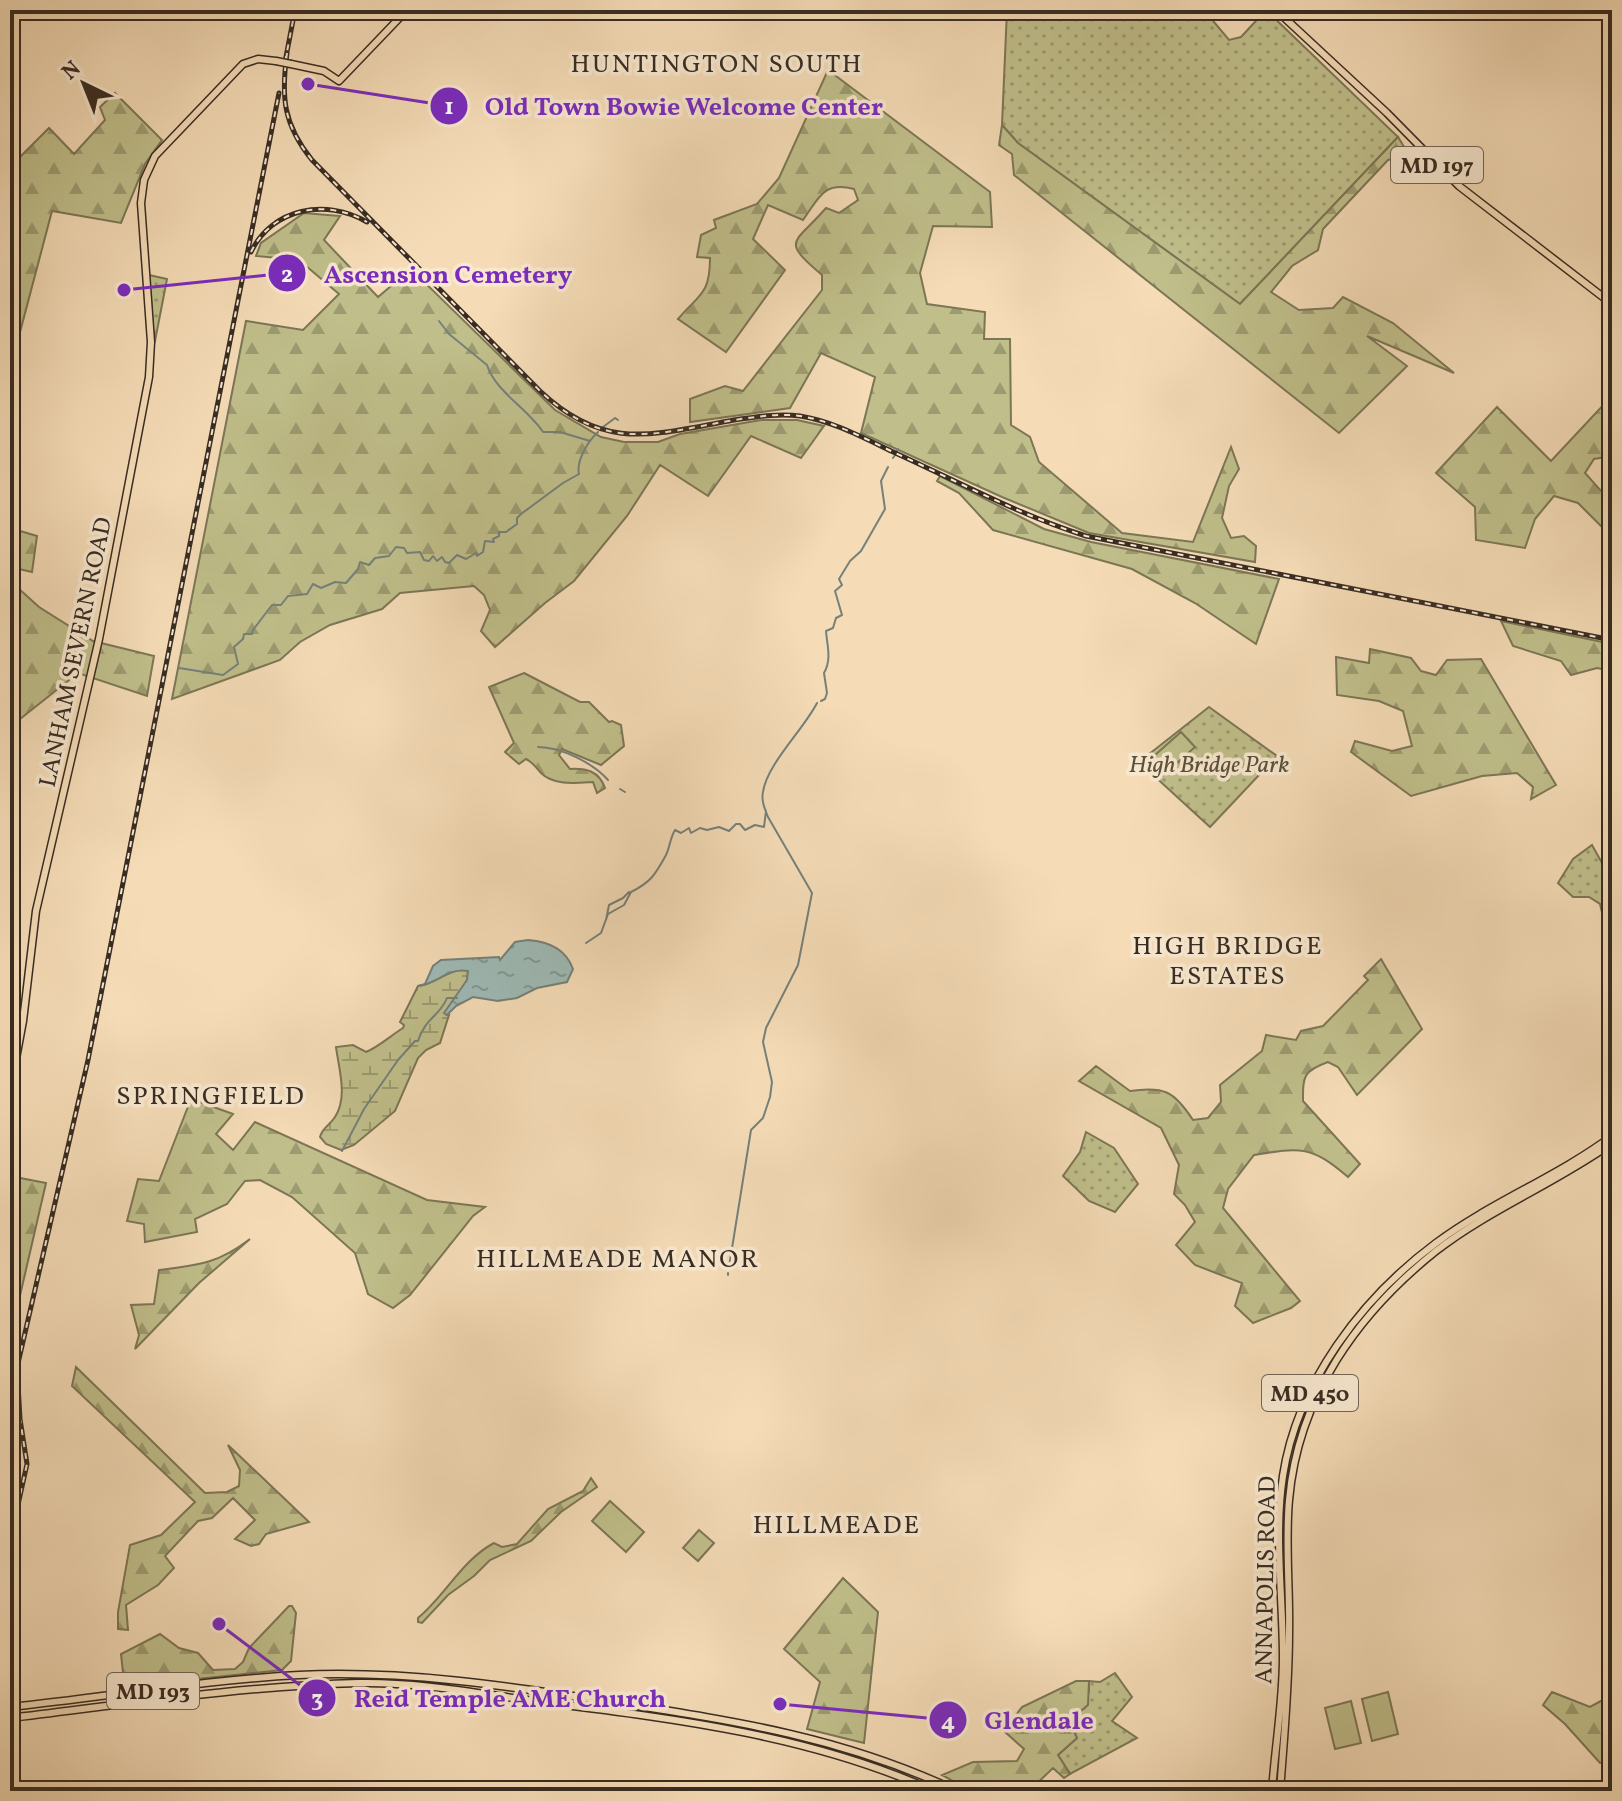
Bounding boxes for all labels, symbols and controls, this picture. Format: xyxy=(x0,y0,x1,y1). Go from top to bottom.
north arrow xyxy=(44,44,124,124)
district label: HUNTINGTON SOUTH xyxy=(571,47,863,83)
text: N xyxy=(56,54,88,88)
callout: Old Town Bowie Welcome Center xyxy=(429,81,900,131)
text: Old Town Bowie Welcome Center xyxy=(485,90,883,126)
text: 1 xyxy=(444,91,454,125)
road number: MD 197 xyxy=(1391,147,1483,183)
callout: Ascension Cemetery xyxy=(267,248,588,298)
text: Ascension Cemetery xyxy=(324,258,573,294)
text: 2 xyxy=(281,259,293,293)
street label: LANHAM SEVERN ROAD xyxy=(32,514,122,791)
park label: High Bridge Park xyxy=(1129,749,1289,783)
district label: HIGH BRIDGE ESTATES xyxy=(1132,929,1324,995)
district label: SPRINGFIELD xyxy=(116,1079,306,1115)
district label: HILLMEADE MANOR xyxy=(476,1242,760,1278)
road number: MD 450 xyxy=(1262,1375,1358,1411)
street label: ANNAPOLIS ROAD xyxy=(1248,1476,1286,1684)
district label: HILLMEADE xyxy=(753,1508,921,1544)
road number: MD 193 xyxy=(107,1673,199,1709)
callout: Reid Temple AME Church xyxy=(297,1673,682,1723)
text: Reid Temple AME Church xyxy=(354,1682,666,1718)
text: 3 xyxy=(311,1683,323,1717)
callout: Glendale xyxy=(928,1695,1110,1745)
text: Glendale xyxy=(984,1704,1094,1740)
text: 4 xyxy=(941,1706,955,1740)

